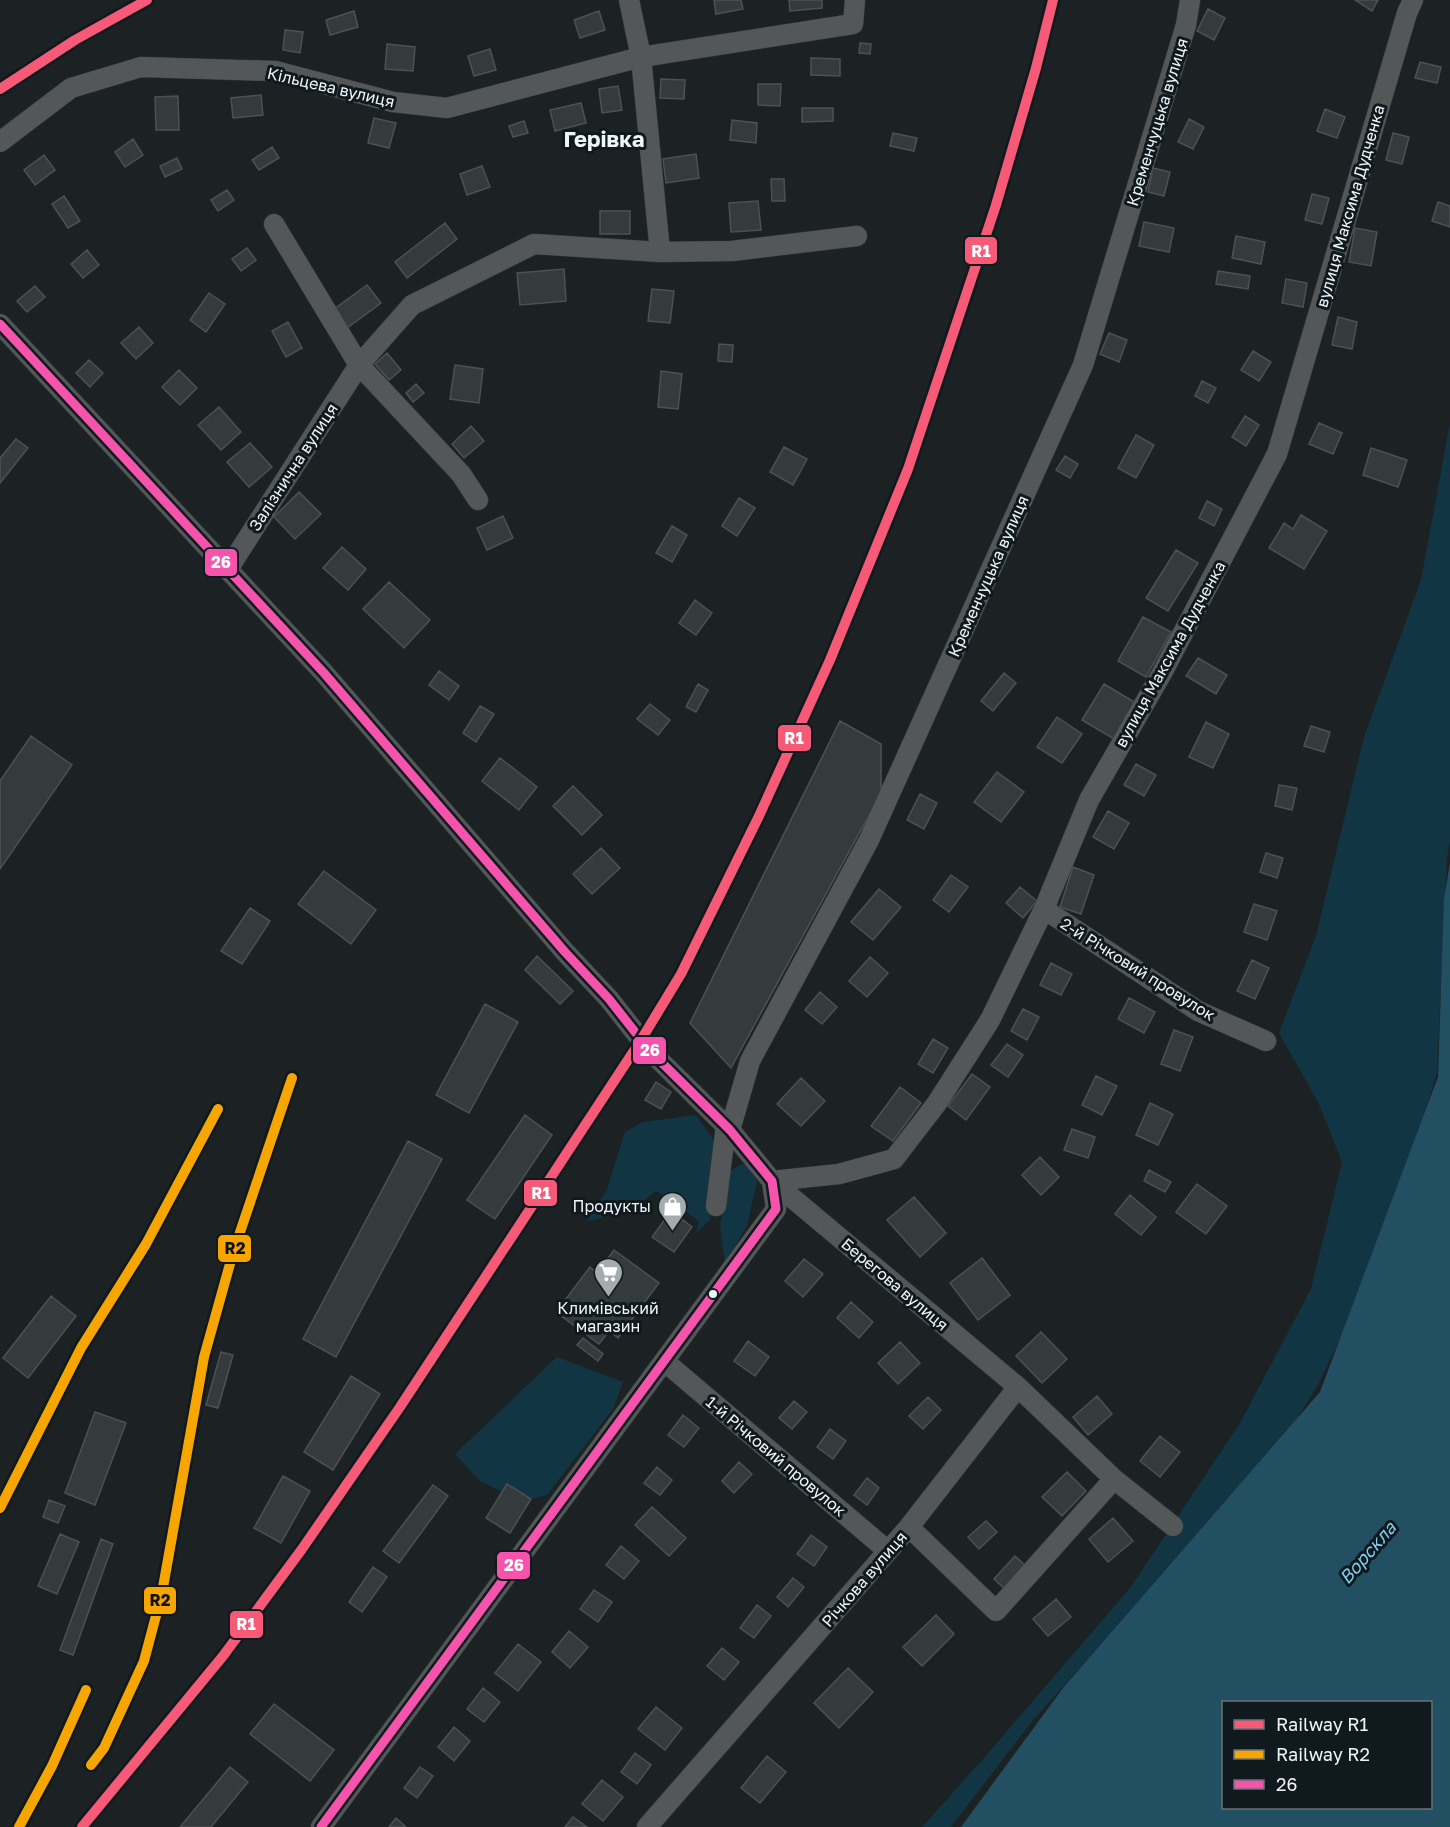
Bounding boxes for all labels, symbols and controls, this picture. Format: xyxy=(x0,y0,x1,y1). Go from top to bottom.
street label: Кременчуцька вулиця xyxy=(1122,35,1192,209)
street label: Кільцева вулиця xyxy=(265,63,397,111)
street label: вулиця Максима Дудченка xyxy=(1311,102,1389,310)
district label: Герівка xyxy=(563,125,645,152)
line badge: R1 xyxy=(964,236,998,265)
text: R1 xyxy=(971,241,991,261)
street label: Залізнична вулиця xyxy=(244,399,342,535)
street label: Кременчуцька вулиця xyxy=(943,492,1033,660)
line badge: 26 xyxy=(204,548,238,577)
text: 26 xyxy=(211,552,231,572)
street label: вулиця Максима Дудченка xyxy=(1110,557,1230,751)
line badge: R1 xyxy=(777,724,812,752)
text: R1 xyxy=(784,728,804,748)
street label: 2-й Річковий провулок xyxy=(1057,913,1219,1025)
line badge: 26 xyxy=(632,1036,667,1065)
text: 26 xyxy=(640,1040,660,1060)
line badge: R1 xyxy=(523,1179,558,1207)
text: R1 xyxy=(531,1183,551,1203)
shop icon: Продукты xyxy=(656,1190,688,1232)
place label: Продукты xyxy=(573,1196,651,1216)
street label: Берегова вулиця xyxy=(837,1233,953,1335)
line badge: R2 xyxy=(217,1234,252,1263)
text: R2 xyxy=(225,1238,246,1258)
supermarket icon: Климівський магазин xyxy=(592,1256,624,1298)
unlabelled marker xyxy=(707,1288,719,1300)
place label: Климівський магазин xyxy=(557,1298,659,1336)
street label: 1-й Річковий провулок xyxy=(702,1391,850,1521)
water label: Ворскла xyxy=(1334,1516,1401,1588)
street label: Річкова вулиця xyxy=(817,1527,911,1631)
line badge: 26 xyxy=(496,1551,531,1580)
text: 26 xyxy=(504,1555,524,1575)
line badge: R2 xyxy=(143,1586,177,1615)
text: R2 xyxy=(150,1590,171,1610)
line badge: R1 xyxy=(229,1610,264,1639)
text: R1 xyxy=(236,1614,256,1634)
legend xyxy=(1222,1701,1432,1809)
text: Railway R1 xyxy=(1276,1713,1368,1735)
text: Railway R2 xyxy=(1276,1743,1370,1765)
text: 26 xyxy=(1276,1773,1297,1795)

